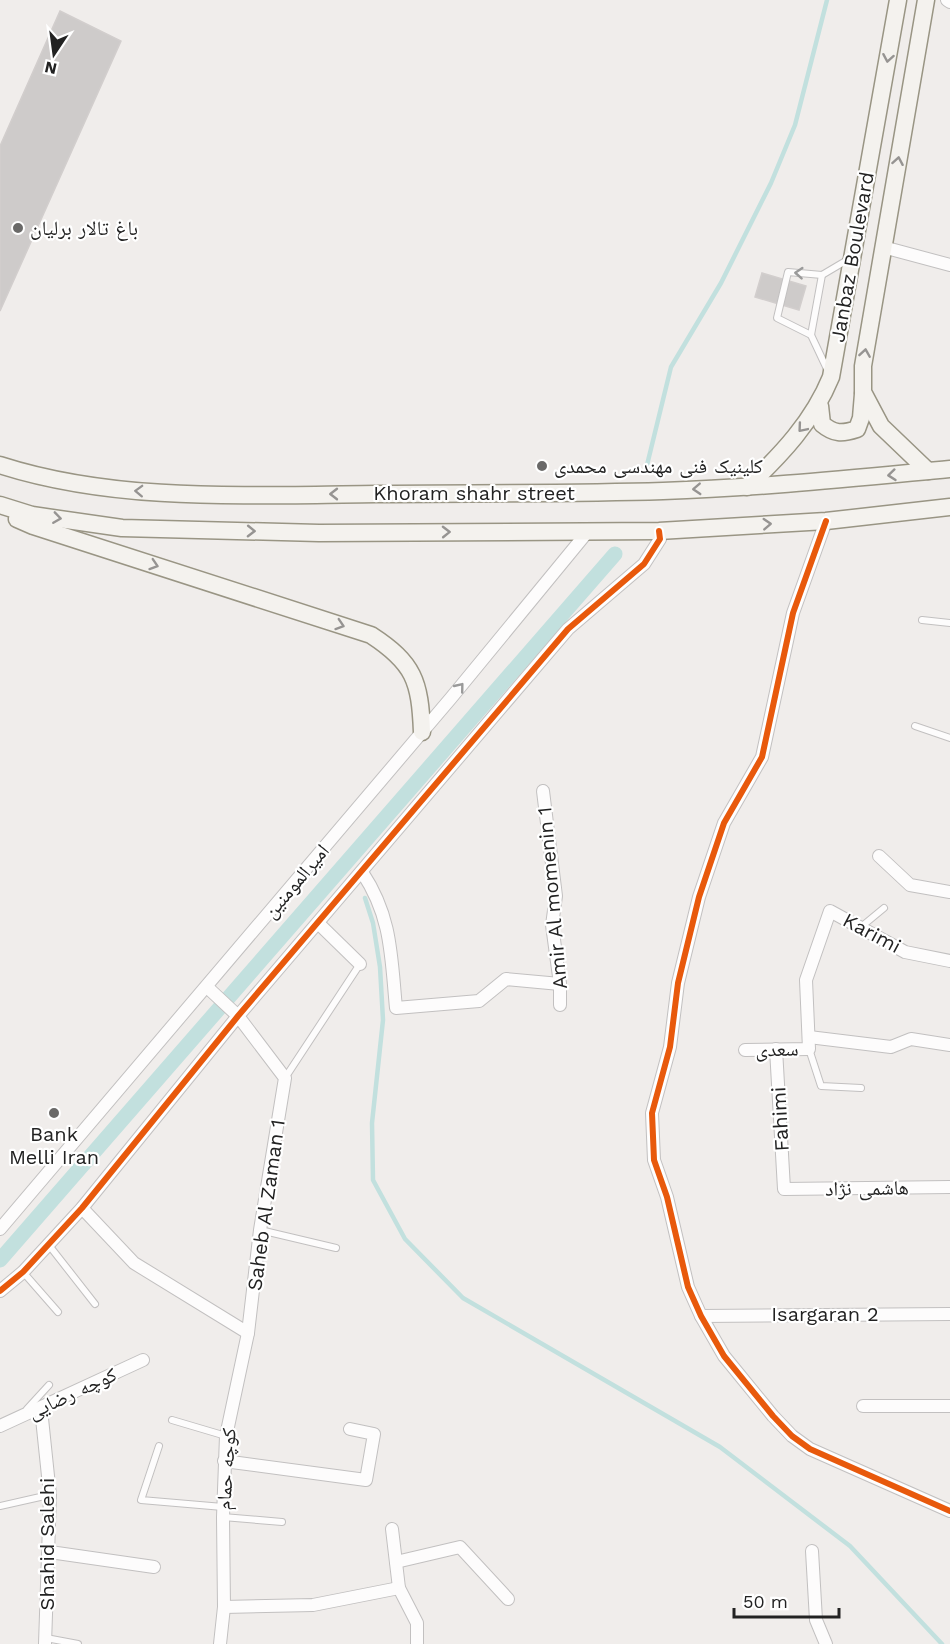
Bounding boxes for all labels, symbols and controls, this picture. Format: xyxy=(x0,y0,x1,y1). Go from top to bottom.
north arrow xyxy=(24,24,84,84)
one-way arrow xyxy=(882,53,894,62)
text: N xyxy=(43,58,59,79)
one-way arrow xyxy=(891,156,904,166)
street label: Janbaz Boulevard xyxy=(825,170,879,344)
place label: باغ تالار برلیان xyxy=(30,216,138,241)
marker: باغ تالار برلیان xyxy=(11,221,25,235)
one-way arrow xyxy=(794,267,803,280)
one-way arrow xyxy=(858,348,871,358)
one-way arrow xyxy=(798,421,809,432)
place label: کلینیک فنی مهندسی محمدی xyxy=(554,454,763,478)
marker: کلینیک فنی مهندسی محمدی xyxy=(535,459,549,473)
one-way arrow xyxy=(887,468,896,481)
street label: Khoram shahr street xyxy=(373,481,575,505)
one-way arrow xyxy=(693,483,702,496)
one-way arrow xyxy=(135,485,144,497)
one-way arrow xyxy=(330,488,339,500)
one-way arrow xyxy=(52,512,61,524)
one-way arrow xyxy=(762,518,771,531)
one-way arrow xyxy=(247,525,256,537)
one-way arrow xyxy=(441,525,450,538)
one-way arrow xyxy=(148,557,159,570)
one-way arrow xyxy=(334,617,345,630)
one-way arrow xyxy=(452,683,463,694)
street label: Amir Al momenin 1 xyxy=(532,806,572,990)
street label: امیرالمومنین xyxy=(258,839,334,923)
street label: Karimi xyxy=(839,908,905,958)
street label: سعدی xyxy=(755,1037,799,1061)
street label: Fahimi xyxy=(766,1086,794,1152)
marker: Bank Melli Iran xyxy=(47,1106,61,1120)
street label: Saheb Al Zaman 1 xyxy=(242,1118,290,1292)
place label: Bank Melli Iran xyxy=(9,1122,99,1169)
street label: هاشمی نژاد xyxy=(825,1175,909,1201)
street label: Isargaran 2 xyxy=(771,1302,879,1326)
street label: کوچه رضایی xyxy=(24,1362,120,1424)
street label: کوچه حمام xyxy=(211,1427,243,1511)
street label: Shahid Salehi xyxy=(35,1478,59,1610)
scale bar xyxy=(734,1581,839,1619)
text: 50 m xyxy=(743,1591,788,1612)

